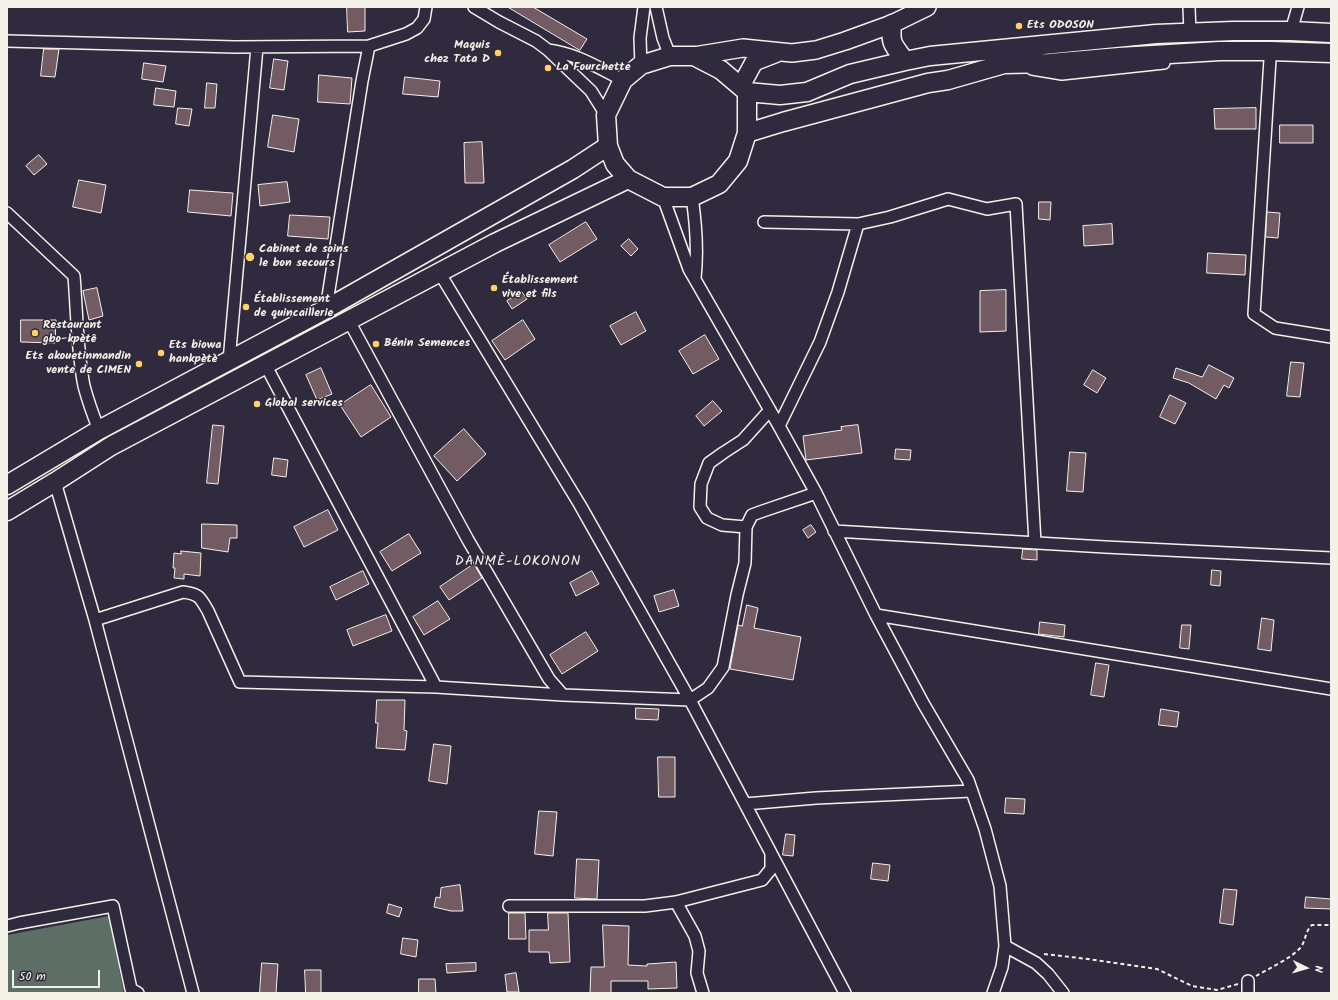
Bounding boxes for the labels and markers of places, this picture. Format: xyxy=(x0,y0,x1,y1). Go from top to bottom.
place label: Ets ODOSON xyxy=(1027,19,1094,33)
marker: Ets ODOSON xyxy=(1014,21,1024,31)
place label: Maquis chez Tata D xyxy=(424,39,490,67)
marker: Maquis chez Tata D xyxy=(493,48,503,58)
place label: La Fourchette xyxy=(556,61,631,75)
marker: La Fourchette xyxy=(543,63,553,73)
place label: Cabinet de soins le bon secours xyxy=(259,243,348,271)
marker: Cabinet de soins le bon secours xyxy=(244,251,256,263)
place label: Établissement vive et fils xyxy=(502,274,578,302)
marker: Établissement vive et fils xyxy=(489,283,499,293)
place label: Établissement de quincaillerie xyxy=(254,293,333,321)
marker: Établissement de quincaillerie xyxy=(241,302,251,312)
place label: Restaurant gbo-kpètê xyxy=(43,319,102,347)
marker: Restaurant gbo-kpètê xyxy=(30,328,40,338)
place label: Bénin Semences xyxy=(384,337,470,351)
place label: Ets biowa hankpètè xyxy=(169,339,221,367)
marker: Bénin Semences xyxy=(371,339,381,349)
marker: Ets biowa hankpètè xyxy=(156,348,166,358)
place label: Ets akouetinmandin vente de CIMEN xyxy=(26,350,131,378)
marker: Ets akouetinmandin vente de CIMEN xyxy=(134,359,144,369)
place label: Global services xyxy=(265,397,343,411)
marker: Global services xyxy=(252,399,262,409)

